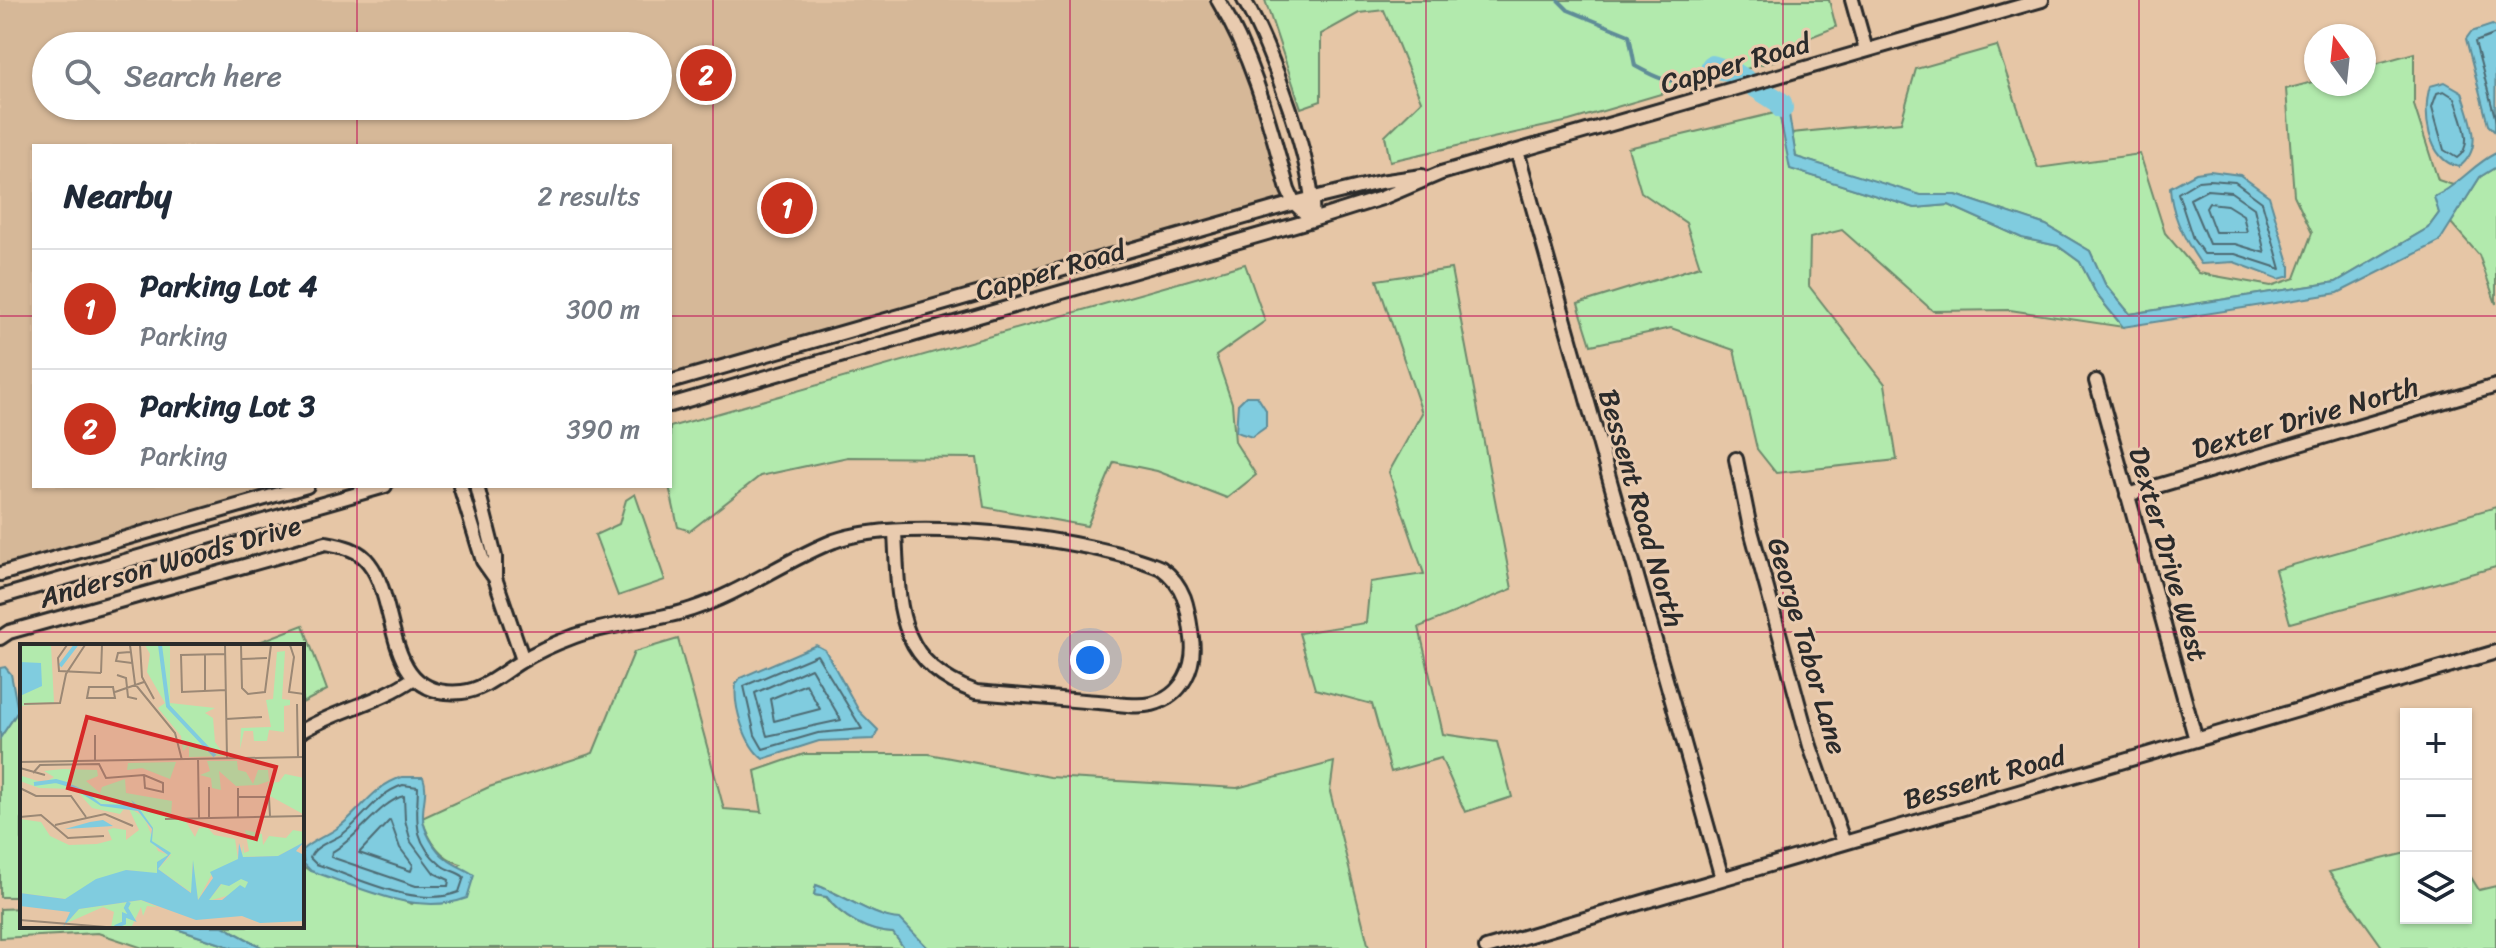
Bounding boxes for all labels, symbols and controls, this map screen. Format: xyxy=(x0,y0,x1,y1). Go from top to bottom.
street label: Capper Road xyxy=(1654,18,1818,108)
north arrow xyxy=(2304,24,2376,96)
search box xyxy=(32,32,672,120)
pin: 2 xyxy=(680,45,732,105)
text: Search here xyxy=(124,49,282,103)
icon: search xyxy=(60,54,104,98)
text: Nearby xyxy=(64,166,172,226)
text: 2 results xyxy=(538,173,640,219)
pin: 1 xyxy=(761,178,813,238)
street label: Capper Road xyxy=(969,225,1133,315)
text: Parking Lot 4 xyxy=(140,259,317,313)
text: 1 xyxy=(84,286,96,332)
text: 300 m xyxy=(566,286,640,332)
text: Parking xyxy=(140,313,228,359)
street label: Dexter Drive North xyxy=(2186,362,2424,473)
text: Parking Lot 3 xyxy=(140,379,315,433)
street label: Bessent Road North xyxy=(1584,383,1699,633)
text: 2 xyxy=(82,406,98,452)
text: 390 m xyxy=(567,406,640,452)
text: Parking xyxy=(140,433,228,479)
street label: Dexter Drive West xyxy=(2114,441,2223,667)
street label: Anderson Woods Drive xyxy=(32,501,307,623)
street label: George Tabor Lane xyxy=(1753,532,1862,761)
your location xyxy=(1070,640,1110,680)
inset map xyxy=(20,644,304,928)
map controls xyxy=(2400,708,2472,924)
button: + xyxy=(2400,708,2472,780)
street label: Bessent Road xyxy=(1897,730,2073,824)
button: − xyxy=(2400,780,2472,852)
button: layers xyxy=(2400,852,2472,924)

